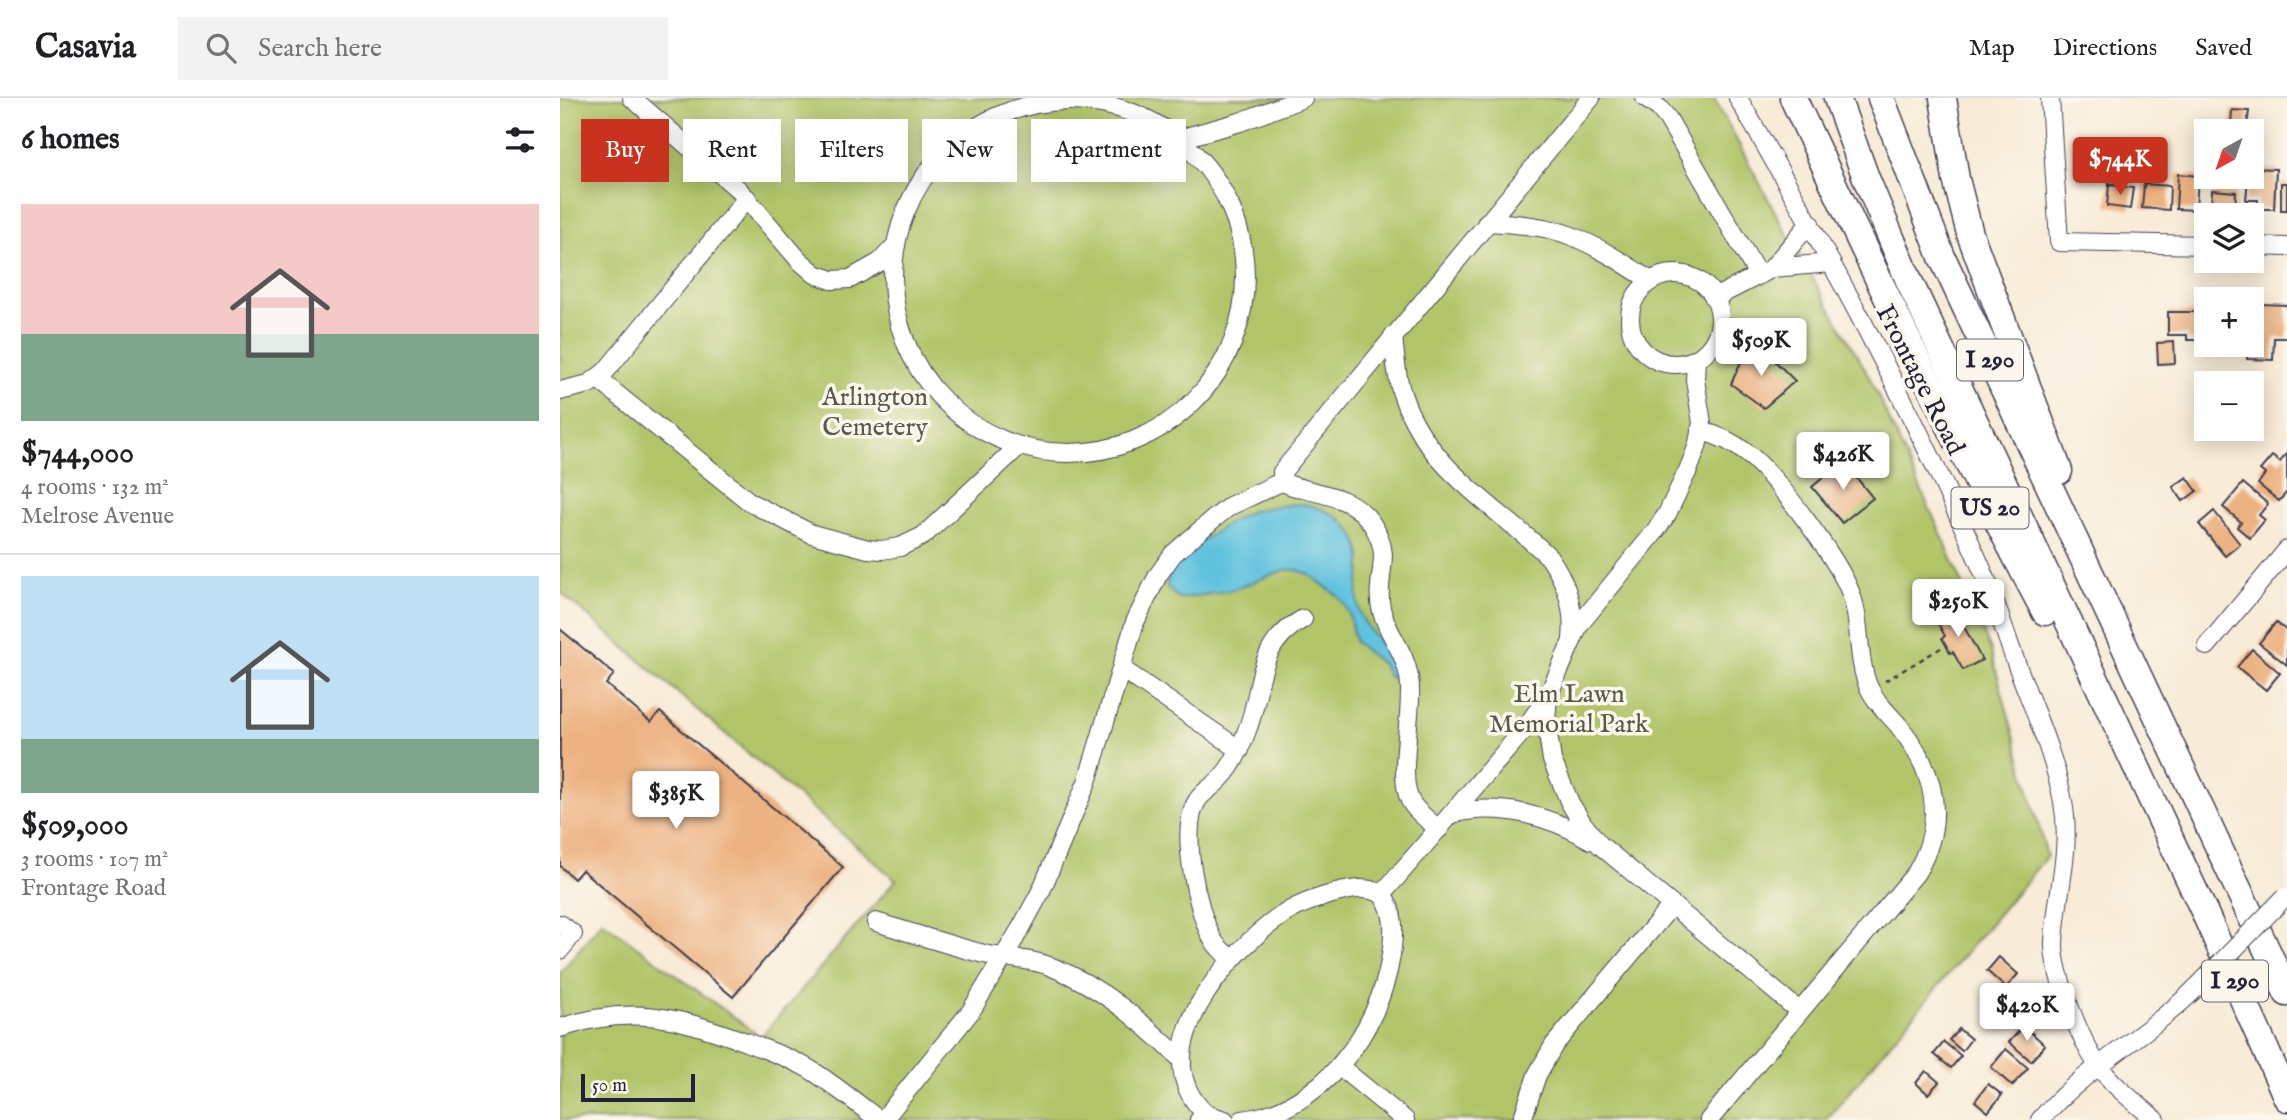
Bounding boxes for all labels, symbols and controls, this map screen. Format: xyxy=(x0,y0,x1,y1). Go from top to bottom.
search box xyxy=(178,17,668,80)
text: Casavia xyxy=(35,27,136,69)
icon: search xyxy=(202,29,240,67)
text: Search here xyxy=(258,32,382,65)
text: Map xyxy=(1969,33,2015,64)
text: Directions xyxy=(2053,33,2157,64)
text: Saved xyxy=(2195,33,2252,64)
chip: Buy xyxy=(581,119,669,182)
chip: Rent xyxy=(683,119,781,182)
chip: Filters xyxy=(795,119,908,182)
chip: New xyxy=(922,119,1017,182)
chip: Apartment xyxy=(1031,119,1186,182)
north arrow xyxy=(2194,119,2264,189)
map controls xyxy=(2194,119,2264,441)
text: 6 homes xyxy=(21,121,120,159)
icon: filters xyxy=(501,121,539,159)
pin: $744K xyxy=(2071,138,2169,197)
text: $744K xyxy=(2089,145,2151,174)
button: layers xyxy=(2194,203,2264,273)
icon: home xyxy=(217,250,343,376)
button: + xyxy=(2194,287,2264,357)
street label: Frontage Road xyxy=(1868,299,1972,461)
pin: $509K xyxy=(1712,318,1810,378)
text: $509K xyxy=(1732,326,1790,355)
road number: I 290 xyxy=(1957,340,2023,380)
button: − xyxy=(2194,371,2264,441)
park label: Arlington Cemetery xyxy=(821,381,928,444)
pin: $426K xyxy=(1794,432,1892,492)
text: $744,000 xyxy=(21,435,134,473)
text: $426K xyxy=(1812,440,1874,469)
text: 4 rooms · 132 m² xyxy=(21,473,169,502)
road number: US 20 xyxy=(1952,488,2028,528)
text: Melrose Avenue xyxy=(21,502,174,531)
pin: $250K xyxy=(1909,580,2007,639)
text: $250K xyxy=(1928,587,1988,616)
icon: home xyxy=(217,622,343,748)
park label: Elm Lawn Memorial Park xyxy=(1489,678,1650,741)
pin: $385K xyxy=(627,772,725,831)
text: $385K xyxy=(648,779,704,808)
text: $509,000 xyxy=(21,807,128,845)
text: 3 rooms · 107 m² xyxy=(21,845,169,874)
text: Frontage Road xyxy=(21,874,166,903)
road number: I 290 xyxy=(2202,960,2268,1001)
pin: $420K xyxy=(1978,984,2076,1043)
text: $420K xyxy=(1996,991,2058,1020)
scale bar xyxy=(581,1071,695,1103)
text: 50 m xyxy=(592,1074,627,1098)

